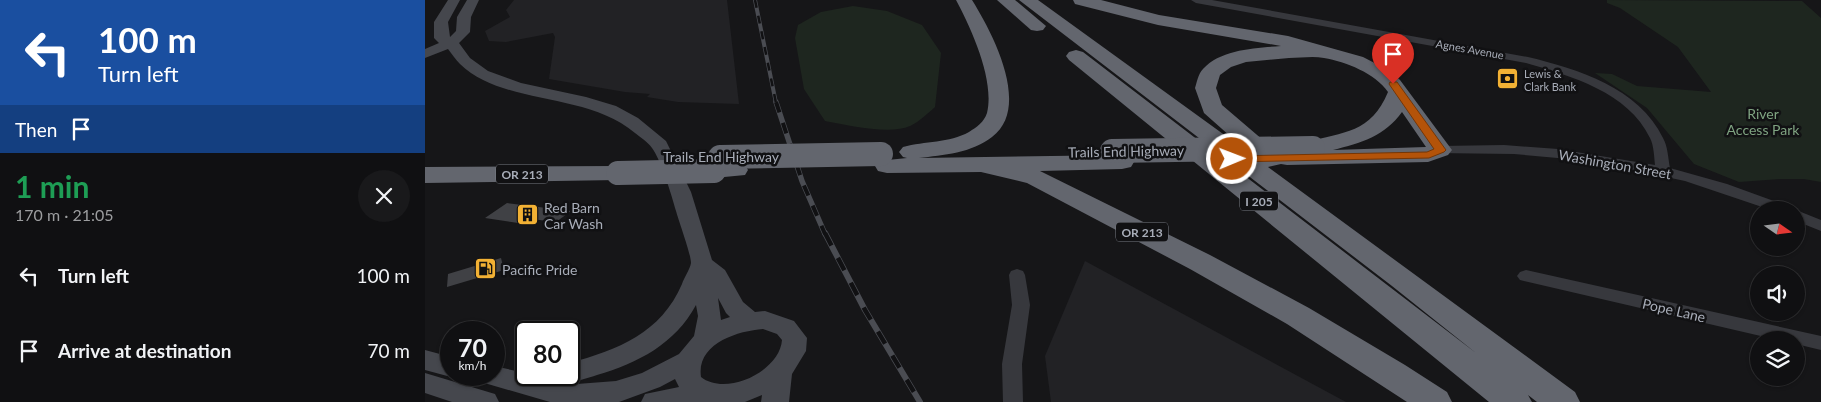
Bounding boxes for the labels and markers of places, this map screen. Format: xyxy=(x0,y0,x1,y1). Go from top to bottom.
pin xyxy=(1372,33,1414,84)
bank icon: Lewis & Clark Bank xyxy=(1496,67,1520,91)
place label: Lewis & Clark Bank xyxy=(1524,67,1576,93)
place label: Red Barn Car Wash xyxy=(544,199,603,232)
building icon: Red Barn Car Wash xyxy=(516,203,540,227)
fuel station icon: Pacific Pride xyxy=(474,257,498,281)
place label: Pacific Pride xyxy=(502,261,577,278)

